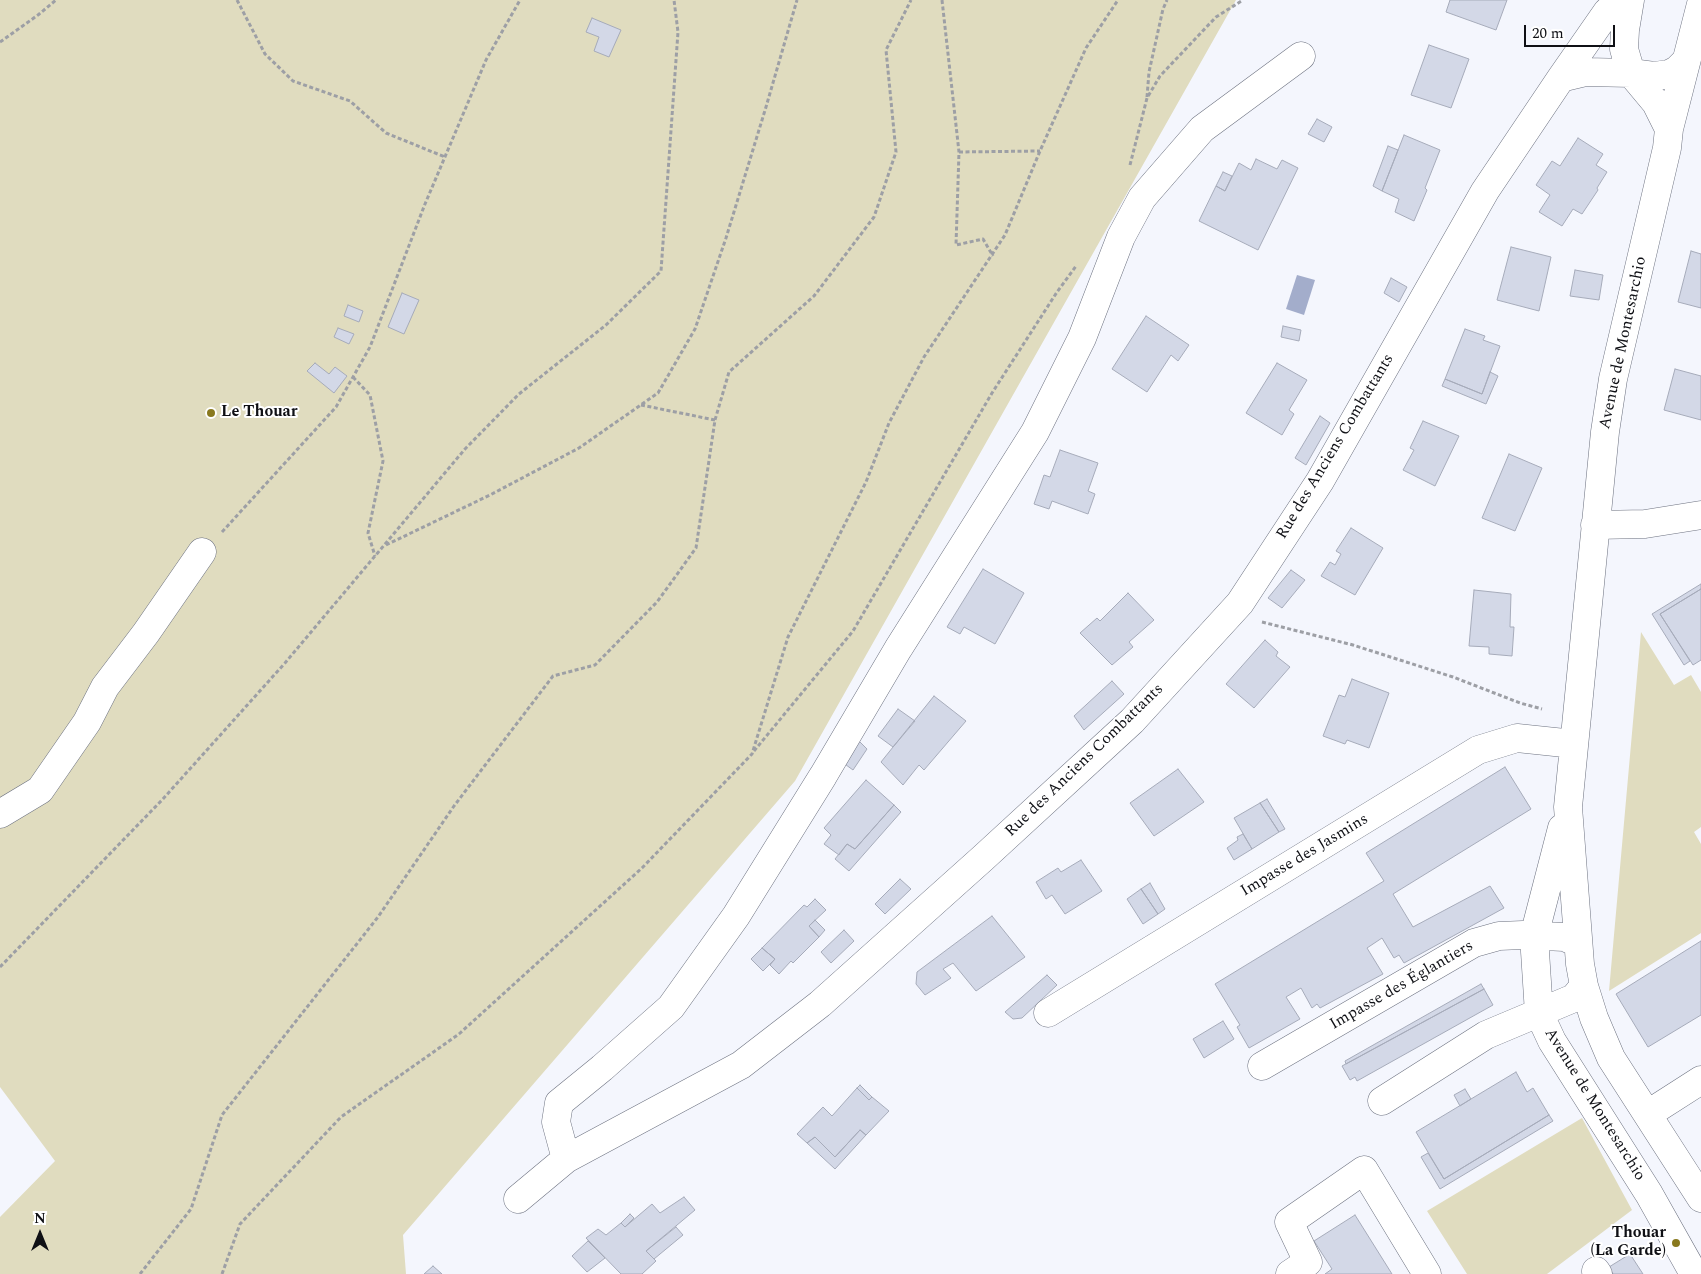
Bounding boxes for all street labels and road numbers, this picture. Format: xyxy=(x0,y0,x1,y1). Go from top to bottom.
street label: Avenue de Montesarchio xyxy=(1596,255,1652,431)
street label: Rue des Anciens Combattants xyxy=(1273,351,1399,543)
street label: Rue des Anciens Combattants xyxy=(1002,680,1168,842)
street label: Impasse des Jasmins xyxy=(1238,810,1372,902)
street label: Impasse des Églantiers xyxy=(1327,937,1477,1035)
street label: Avenue de Montesarchio xyxy=(1539,1025,1649,1185)

